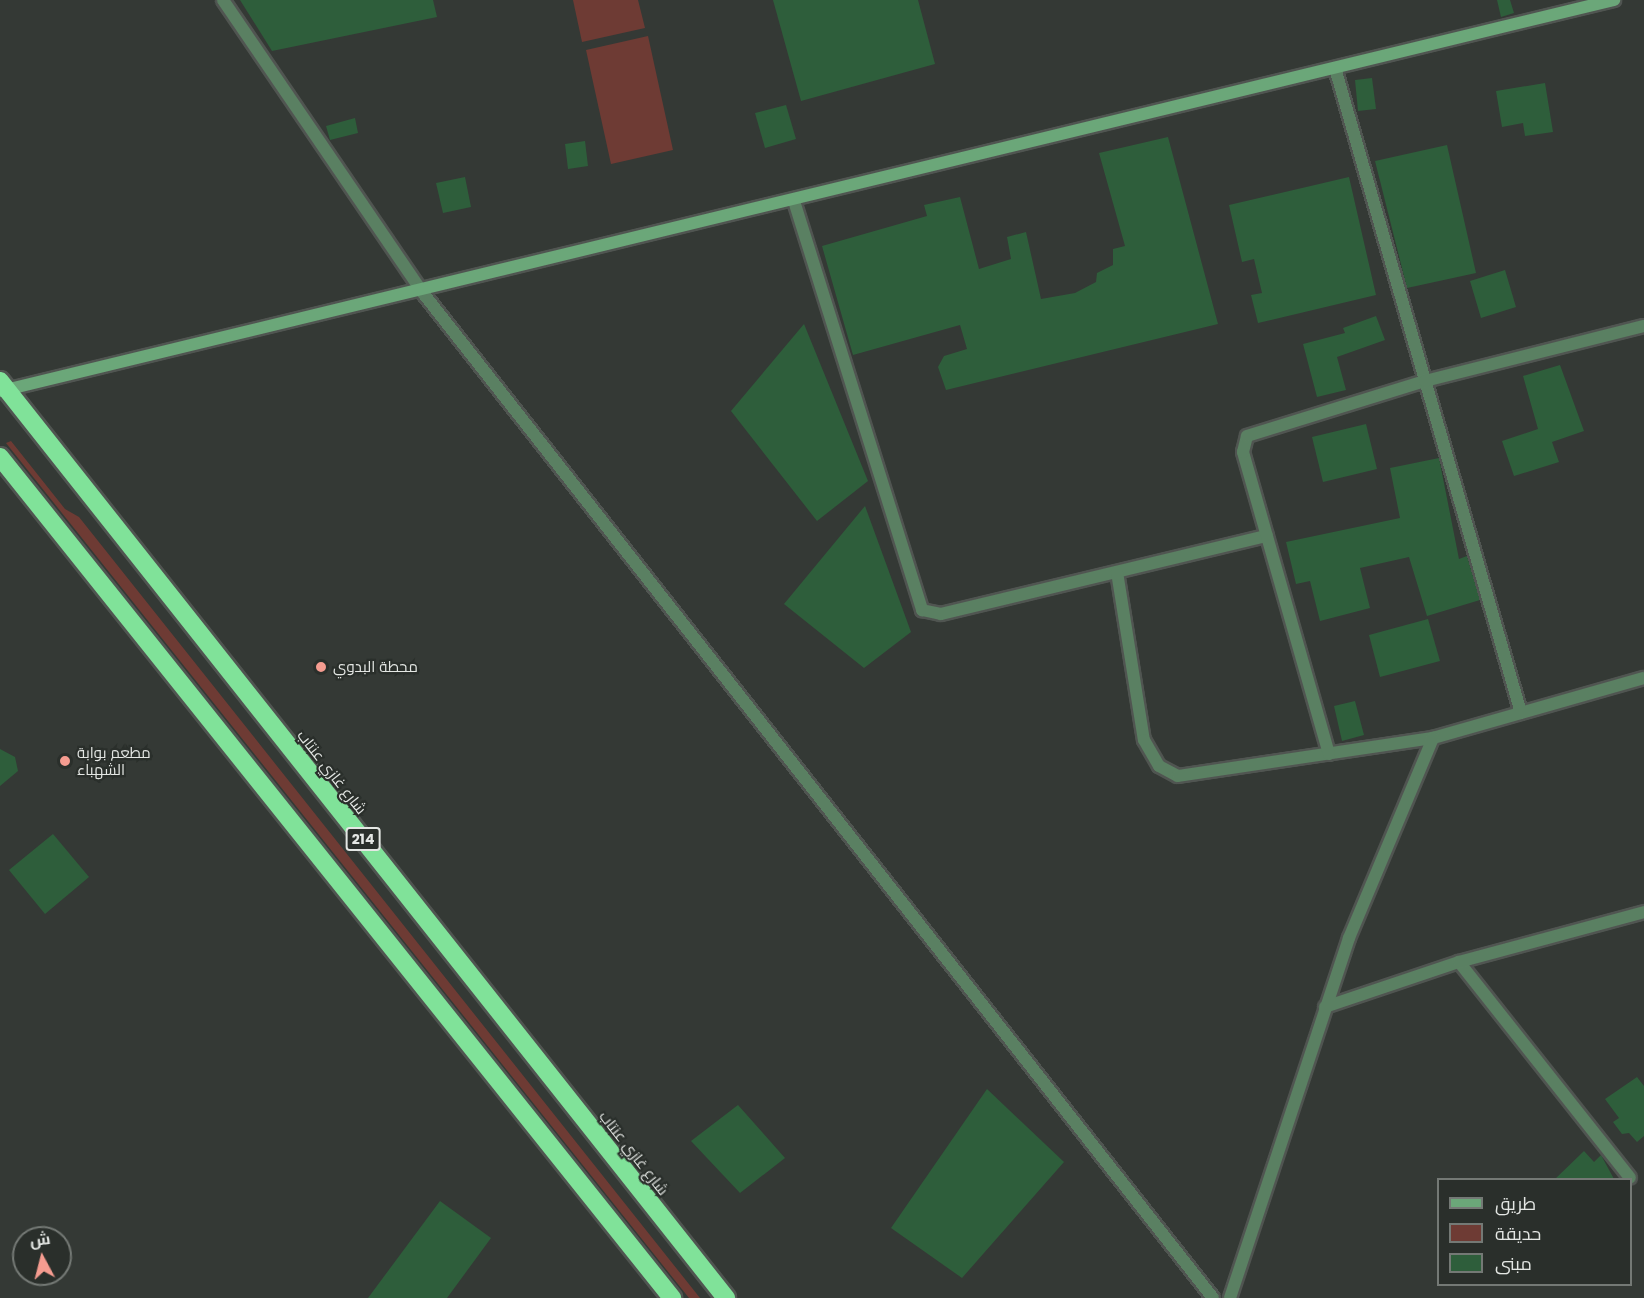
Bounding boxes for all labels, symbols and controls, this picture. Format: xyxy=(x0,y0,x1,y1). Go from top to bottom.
place label: محطة البدوي xyxy=(333,658,418,676)
marker: محطة البدوي xyxy=(314,660,328,674)
street label: شارع غازي عنتاب xyxy=(294,726,370,818)
place label: مطعم بوابة الشهباء xyxy=(77,743,151,778)
marker: مطعم بوابة الشهباء xyxy=(58,754,72,768)
road number: 214 xyxy=(345,828,381,850)
street label: شارع غازي عنتاب xyxy=(596,1107,672,1199)
legend xyxy=(1437,1178,1632,1286)
text: طريق xyxy=(1495,1191,1536,1216)
text: حديقة xyxy=(1495,1221,1541,1246)
north arrow xyxy=(12,1226,72,1286)
text: ش xyxy=(28,1227,52,1252)
text: مبنى xyxy=(1495,1251,1532,1276)

